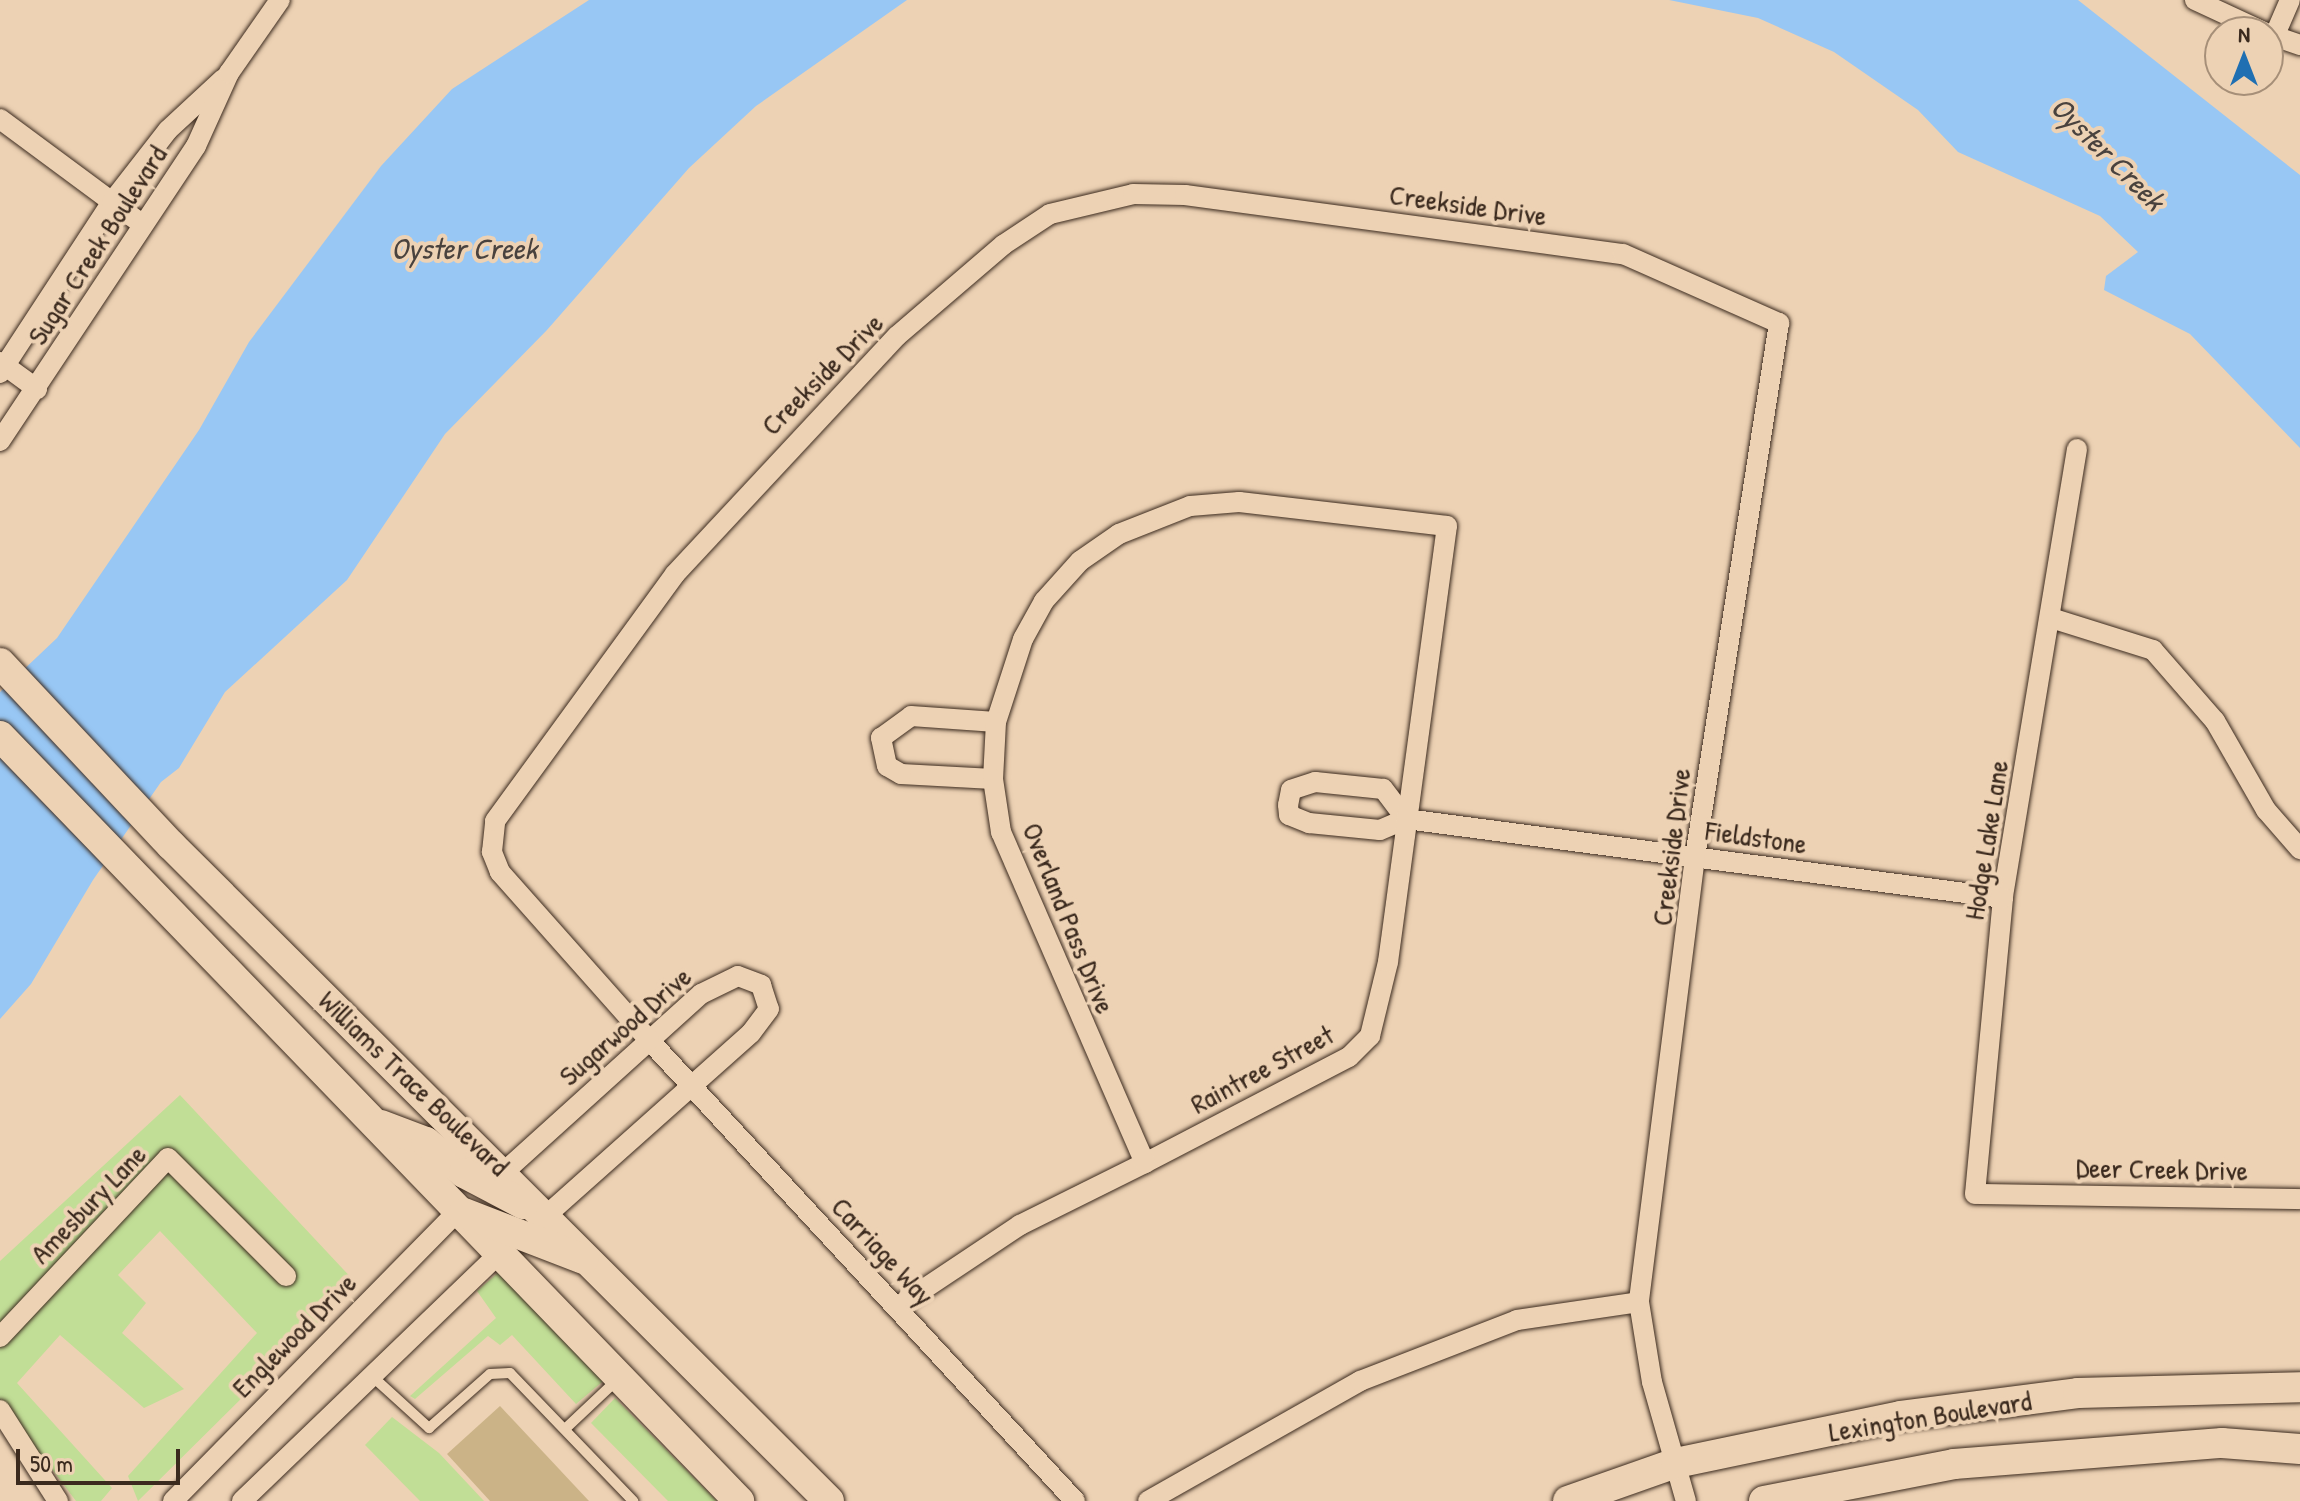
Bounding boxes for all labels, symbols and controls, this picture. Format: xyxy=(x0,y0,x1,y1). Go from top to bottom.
north arrow xyxy=(2204,16,2284,96)
text: N xyxy=(2238,19,2250,49)
water label: Oyster Creek xyxy=(2044,89,2172,217)
street label: Sugar Creek Boulevard xyxy=(20,139,174,351)
street label: Creekside Drive xyxy=(1387,177,1549,233)
water label: Oyster Creek xyxy=(391,230,537,266)
street label: Creekside Drive xyxy=(754,306,890,442)
street label: Hodge Lake Lane xyxy=(1957,758,2015,922)
street label: Creekside Drive xyxy=(1645,766,1697,928)
street label: Fieldstone xyxy=(1703,813,1809,861)
street label: Overland Pass Drive xyxy=(1016,818,1122,1018)
street label: Sugarwood Drive xyxy=(552,960,698,1092)
street label: Williams Trace Boulevard xyxy=(312,984,516,1182)
street label: Raintree Street xyxy=(1185,1017,1339,1121)
street label: Amesbury Lane xyxy=(23,1138,153,1270)
street label: Deer Creek Drive xyxy=(2076,1151,2248,1187)
street label: Carriage Way xyxy=(825,1190,941,1312)
street label: Englewood Drive xyxy=(225,1266,363,1404)
street label: Lexington Boulevard xyxy=(1826,1383,2034,1449)
scale bar xyxy=(20,1433,184,1483)
text: 50 m xyxy=(30,1447,73,1479)

